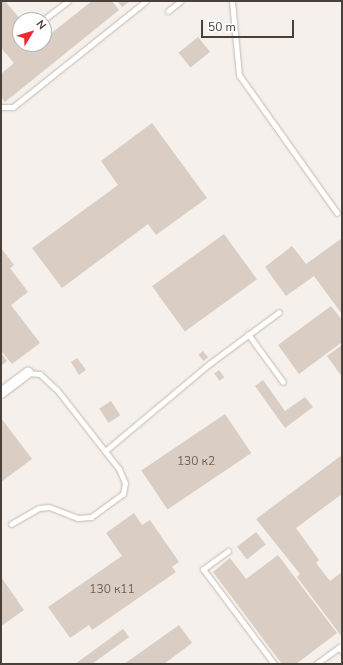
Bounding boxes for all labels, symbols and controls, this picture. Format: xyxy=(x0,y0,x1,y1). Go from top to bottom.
north arrow xyxy=(12,12,52,52)
scale bar xyxy=(203,12,296,38)
text: N xyxy=(33,17,50,33)
text: 50 m xyxy=(208,19,236,35)
house number: 130 к2 xyxy=(177,455,215,469)
house number: 130 к11 xyxy=(89,583,135,597)

